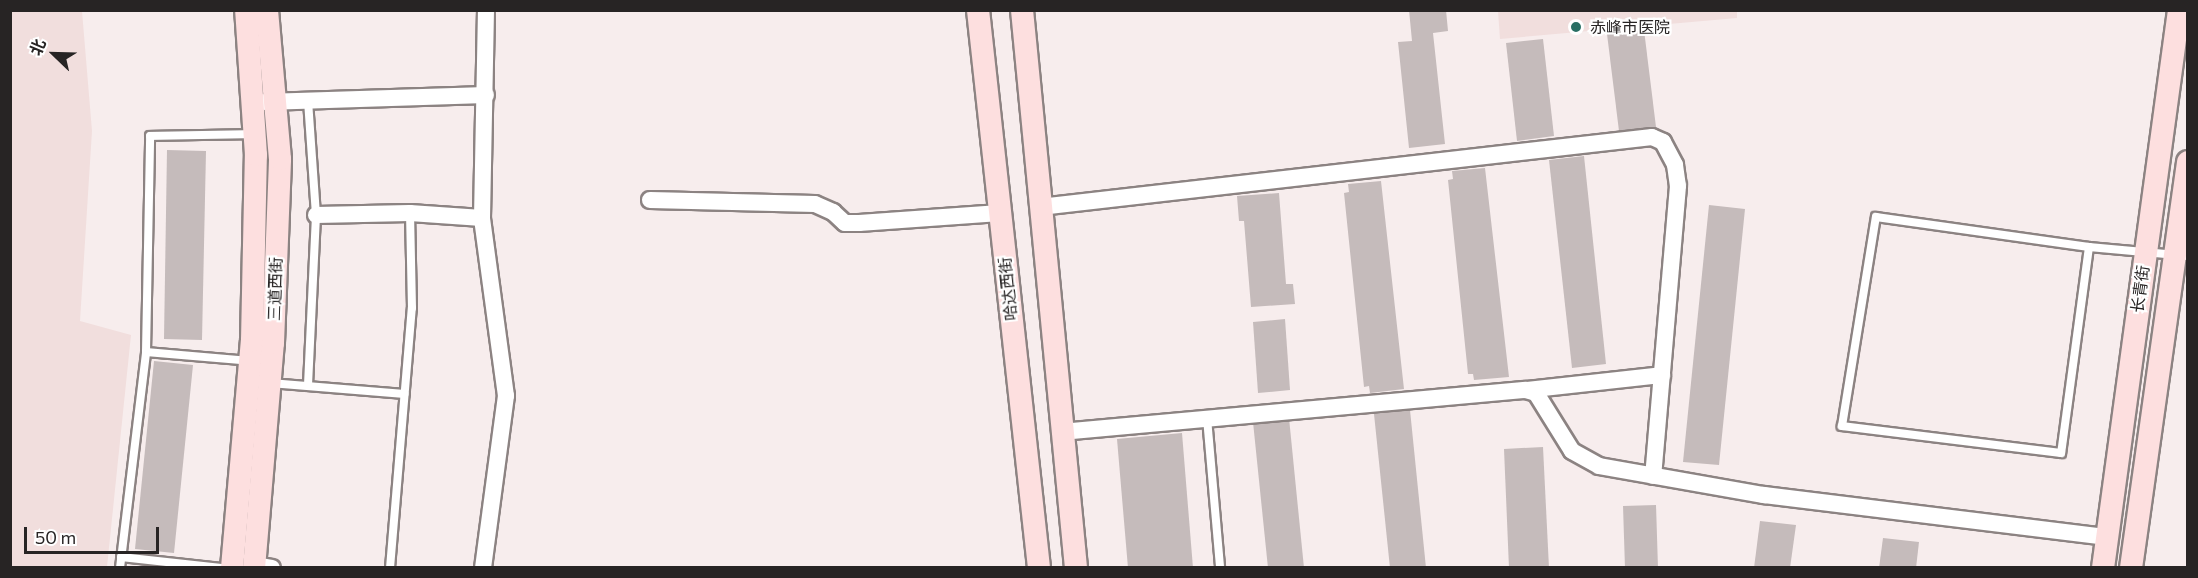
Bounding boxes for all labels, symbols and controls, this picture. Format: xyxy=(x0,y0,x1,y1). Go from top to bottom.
place label: 赤峰市医院 xyxy=(1590,17,1670,37)
marker: 赤峰市医院 xyxy=(1567,18,1585,36)
north arrow xyxy=(24,24,84,84)
text: 北 xyxy=(25,36,49,58)
street label: 哈达西街 xyxy=(995,256,1021,322)
street label: 三道西街 xyxy=(264,257,286,321)
street label: 长青街 xyxy=(2127,264,2153,314)
scale bar xyxy=(27,515,162,553)
text: 50 m xyxy=(35,526,76,548)

